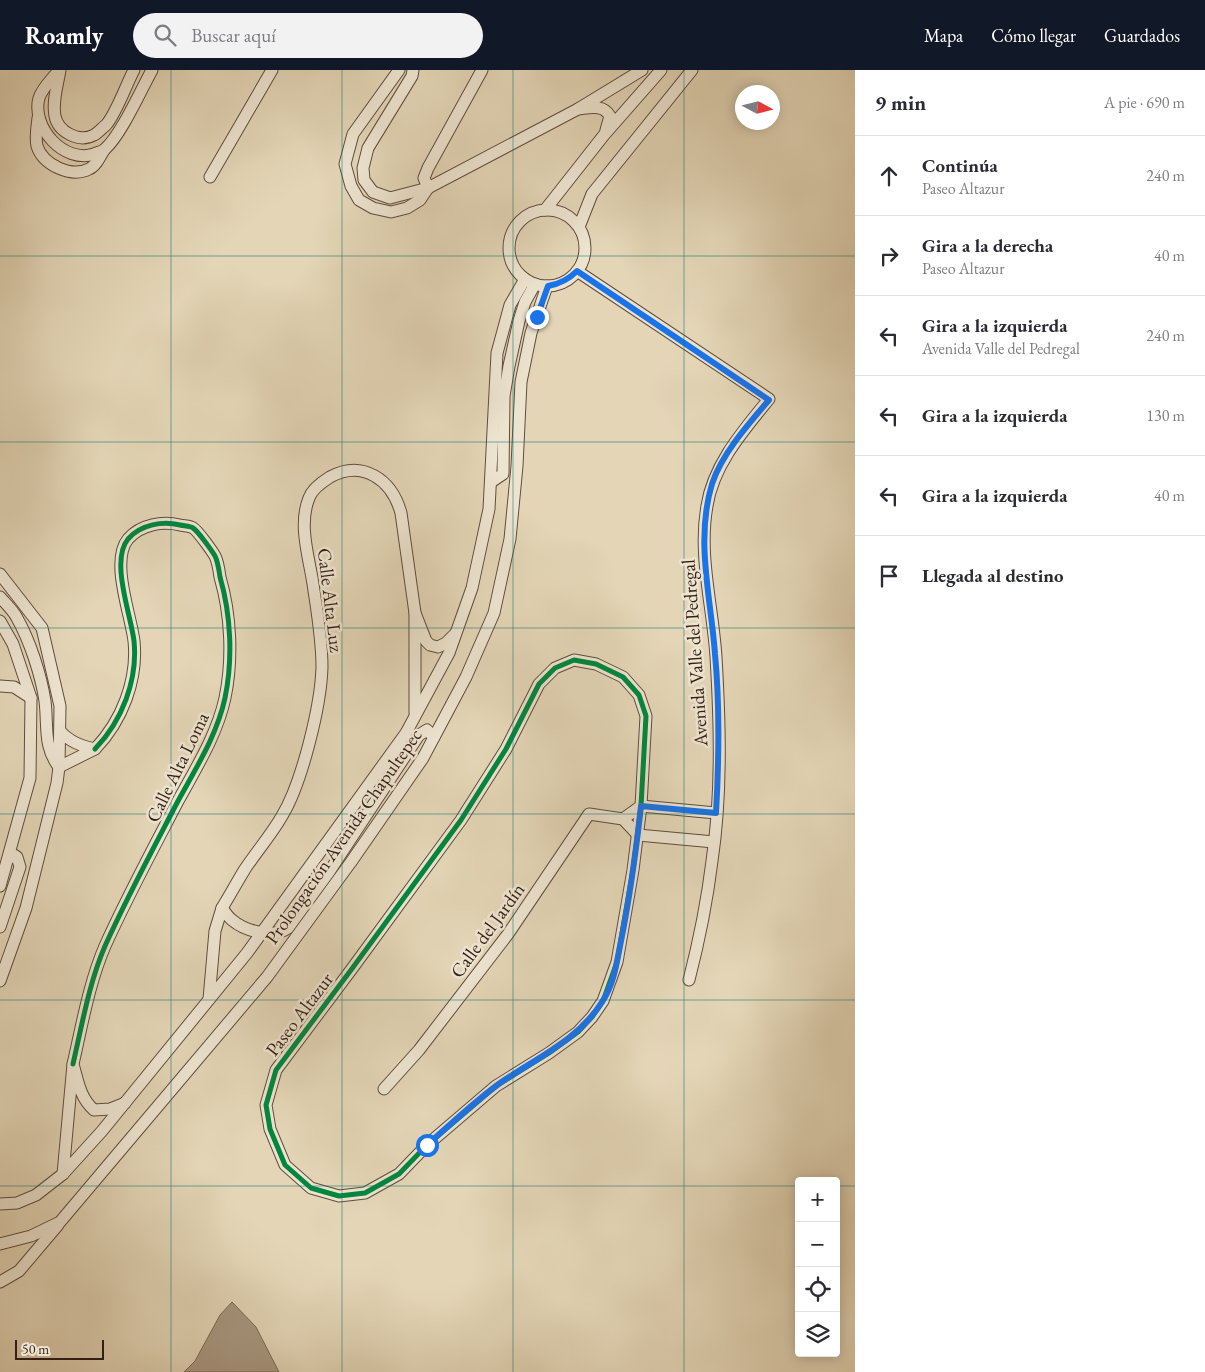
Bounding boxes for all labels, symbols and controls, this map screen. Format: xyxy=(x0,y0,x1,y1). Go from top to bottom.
search box xyxy=(133,13,483,58)
text: Roamly xyxy=(25,20,103,51)
icon: search xyxy=(151,21,179,49)
text: Buscar aquí xyxy=(191,23,276,48)
text: Mapa xyxy=(924,24,963,47)
text: Cómo llegar xyxy=(991,24,1076,47)
text: Guardados xyxy=(1104,24,1180,47)
north arrow xyxy=(735,85,780,130)
text: 9 min xyxy=(875,89,926,116)
text: A pie · 690 m xyxy=(1104,92,1185,113)
text: Continúa xyxy=(922,153,998,178)
icon: ahead xyxy=(875,162,903,190)
text: 240 m xyxy=(1146,165,1185,186)
text: Paseo Altazur xyxy=(922,178,1005,199)
text: Gira a la derecha xyxy=(922,233,1053,258)
icon: right xyxy=(875,242,903,270)
text: 40 m xyxy=(1154,245,1185,266)
text: Paseo Altazur xyxy=(922,258,1005,279)
route end xyxy=(526,306,549,329)
text: Gira a la izquierda xyxy=(922,313,1068,338)
icon: left xyxy=(875,322,903,350)
text: 240 m xyxy=(1146,325,1185,346)
text: Avenida Valle del Pedregal xyxy=(922,338,1080,359)
icon: left xyxy=(875,402,903,430)
text: Gira a la izquierda xyxy=(922,403,1068,428)
text: 130 m xyxy=(1146,405,1185,426)
icon: left xyxy=(875,482,903,510)
text: Gira a la izquierda xyxy=(922,483,1068,508)
text: 40 m xyxy=(1154,485,1185,506)
street label: Calle Alta Luz xyxy=(312,547,349,654)
street label: Avenida Valle del Pedregal xyxy=(675,558,714,748)
icon: arrive xyxy=(875,562,903,590)
text: Llegada al destino xyxy=(922,563,1064,588)
street label: Calle Alta Loma xyxy=(140,708,215,826)
street label: Prolongación Avenida Chapultepec xyxy=(259,723,428,949)
street label: Calle del Jardín xyxy=(445,878,530,983)
street label: Paseo Altazur xyxy=(260,967,339,1061)
route start xyxy=(416,1134,439,1157)
map controls xyxy=(795,1177,840,1357)
button: + xyxy=(795,1177,840,1222)
button: − xyxy=(795,1222,840,1267)
button: locate xyxy=(795,1267,840,1312)
button: layers xyxy=(795,1312,840,1357)
scale bar xyxy=(15,1337,104,1360)
text: 50 m xyxy=(22,1340,49,1358)

